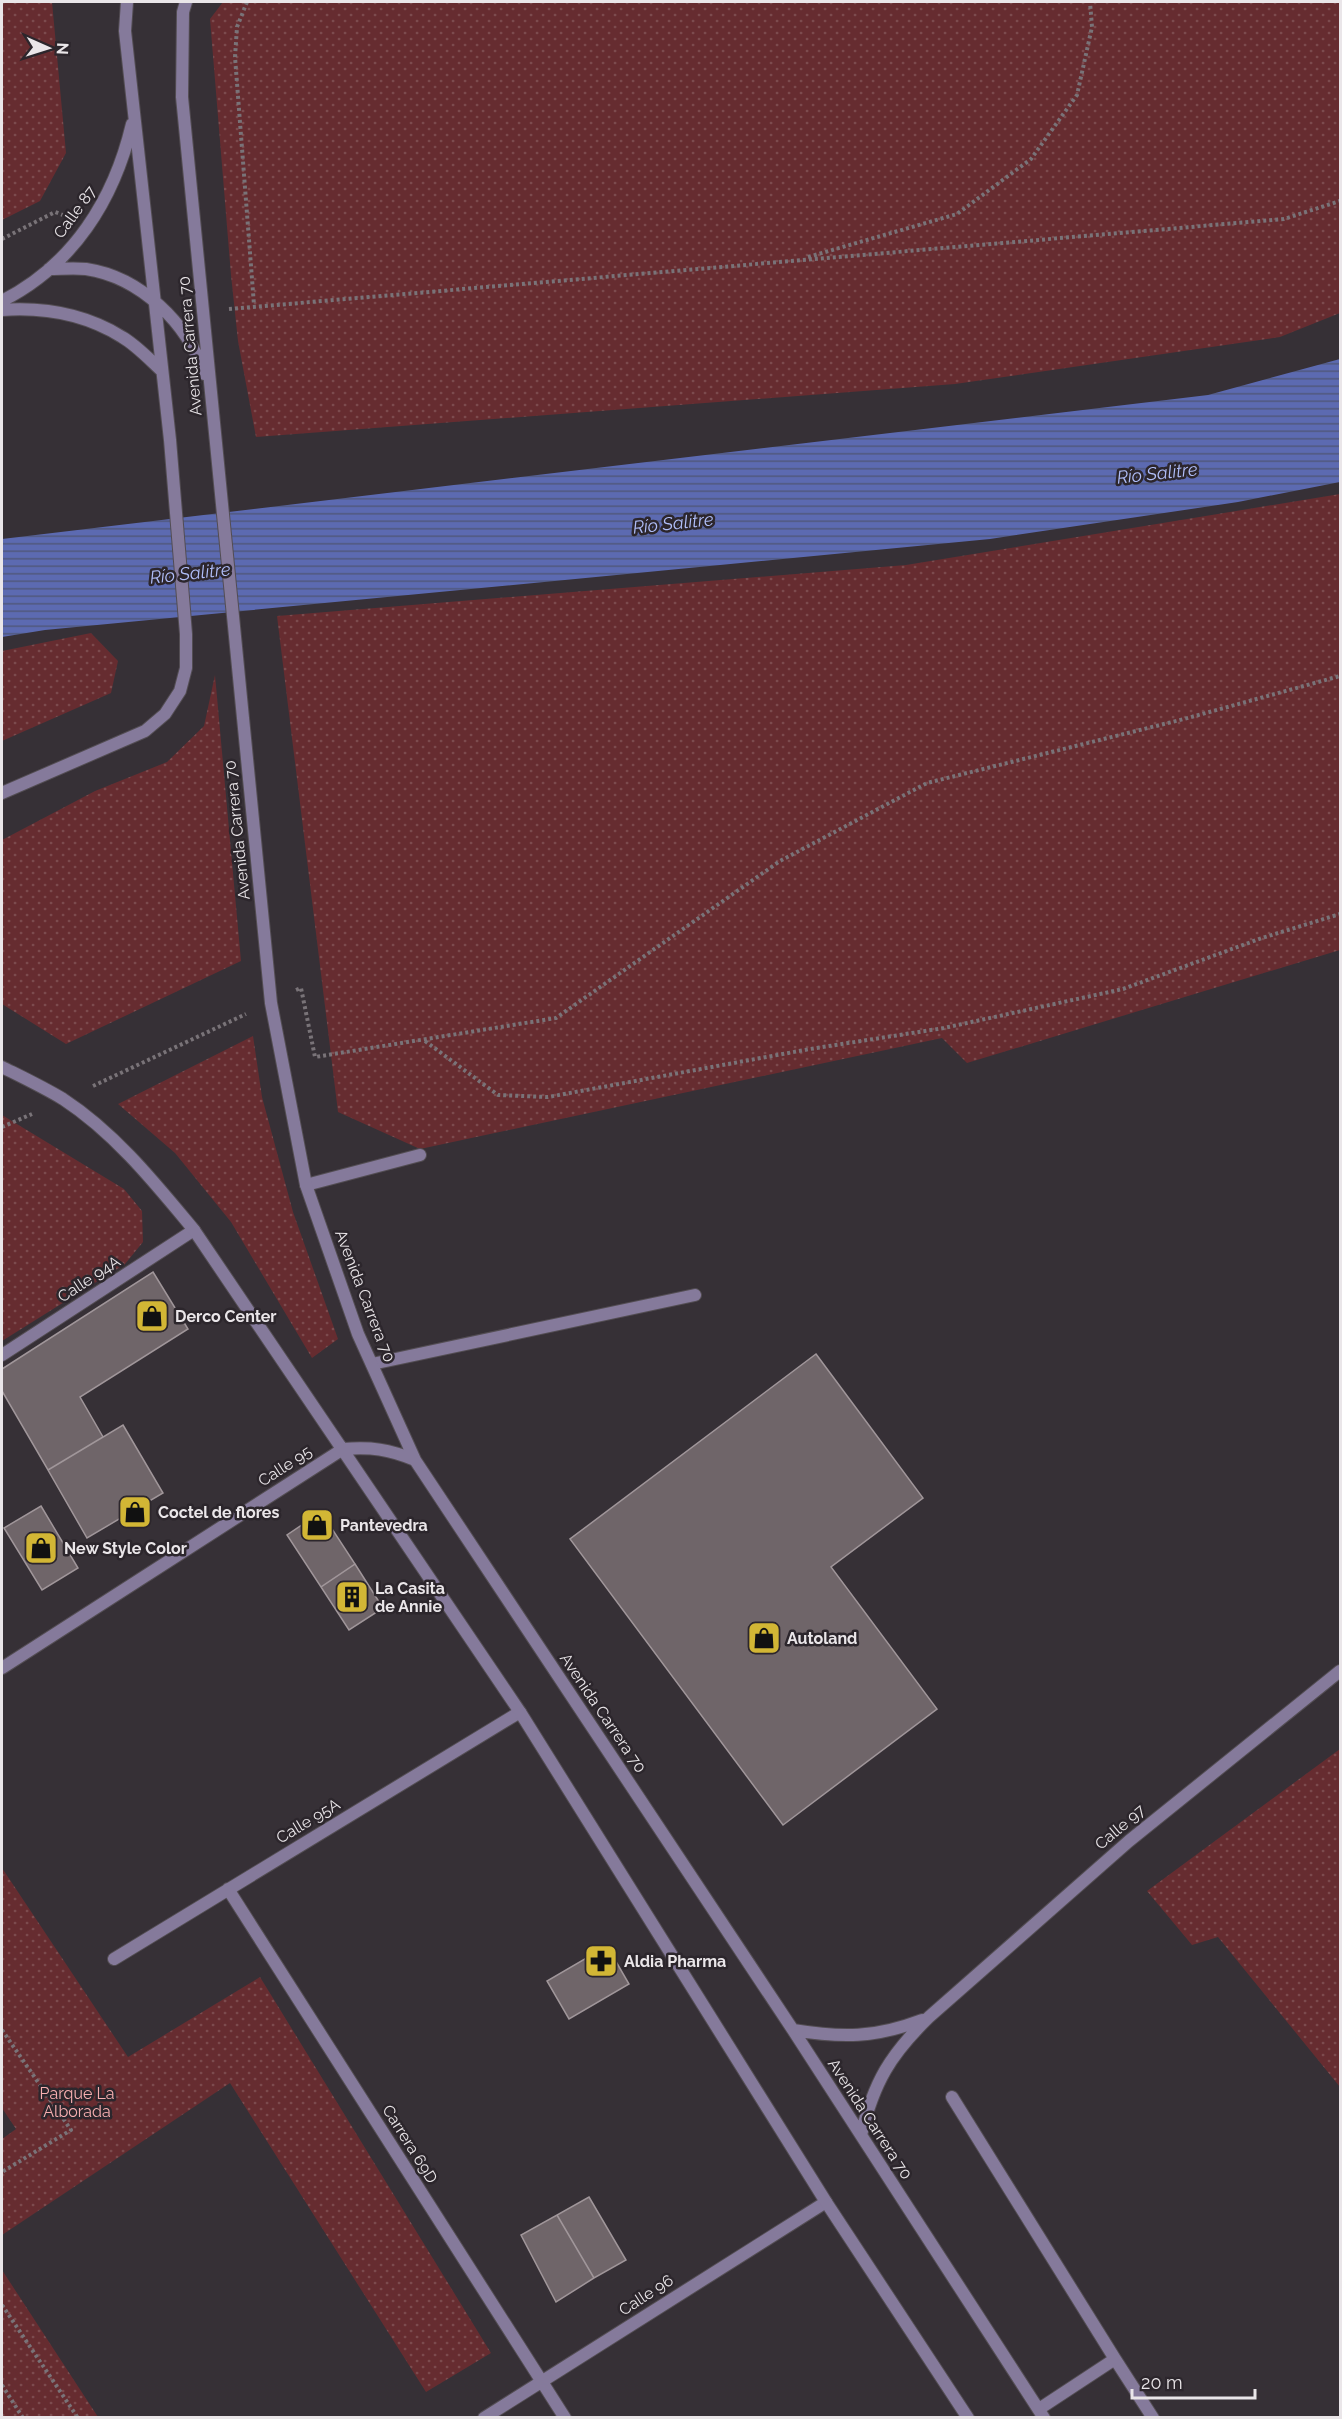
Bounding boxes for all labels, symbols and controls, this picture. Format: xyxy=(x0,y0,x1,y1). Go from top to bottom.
north arrow xyxy=(18,18,78,78)
text: N xyxy=(53,42,72,55)
street label: Calle 87 xyxy=(50,182,101,242)
street label: Avenida Carrera 70 xyxy=(174,275,206,417)
water label: Río Salitre xyxy=(1116,458,1199,488)
water label: Río Salitre xyxy=(632,508,715,538)
water label: Río Salitre xyxy=(149,558,232,588)
street label: Avenida Carrera 70 xyxy=(220,759,254,901)
street label: Avenida Carrera 70 xyxy=(331,1227,399,1365)
street label: Calle 94A xyxy=(54,1252,124,1306)
shop icon: Derco Center xyxy=(134,1298,170,1334)
place label: Derco Center xyxy=(175,1307,277,1326)
street label: Calle 95 xyxy=(255,1442,316,1490)
shop icon: Coctel de flores xyxy=(117,1494,153,1530)
place label: Coctel de flores xyxy=(158,1503,279,1522)
shop icon: Pantevedra xyxy=(299,1507,335,1543)
place label: Pantevedra xyxy=(340,1516,428,1535)
shop icon: New Style Color xyxy=(23,1530,59,1566)
place label: New Style Color xyxy=(64,1539,187,1558)
building icon: La Casita de Annie xyxy=(334,1579,370,1615)
place label: La Casita de Annie xyxy=(375,1579,445,1616)
shop icon: Autoland xyxy=(746,1620,782,1656)
place label: Autoland xyxy=(787,1629,857,1648)
street label: Avenida Carrera 70 xyxy=(556,1650,650,1776)
street label: Calle 95A xyxy=(273,1795,343,1847)
street label: Calle 97 xyxy=(1091,1800,1149,1853)
pharmacy icon: Aldia Pharma xyxy=(583,1943,619,1979)
place label: Aldia Pharma xyxy=(624,1952,726,1971)
street label: Avenida Carrera 70 xyxy=(824,2055,916,2183)
park label: Parque La Alborada xyxy=(40,2084,114,2121)
street label: Carrera 69D xyxy=(378,2101,442,2187)
street label: Calle 96 xyxy=(615,2270,677,2320)
scale bar xyxy=(1132,2362,1255,2400)
text: 20 m xyxy=(1141,2372,1183,2393)

